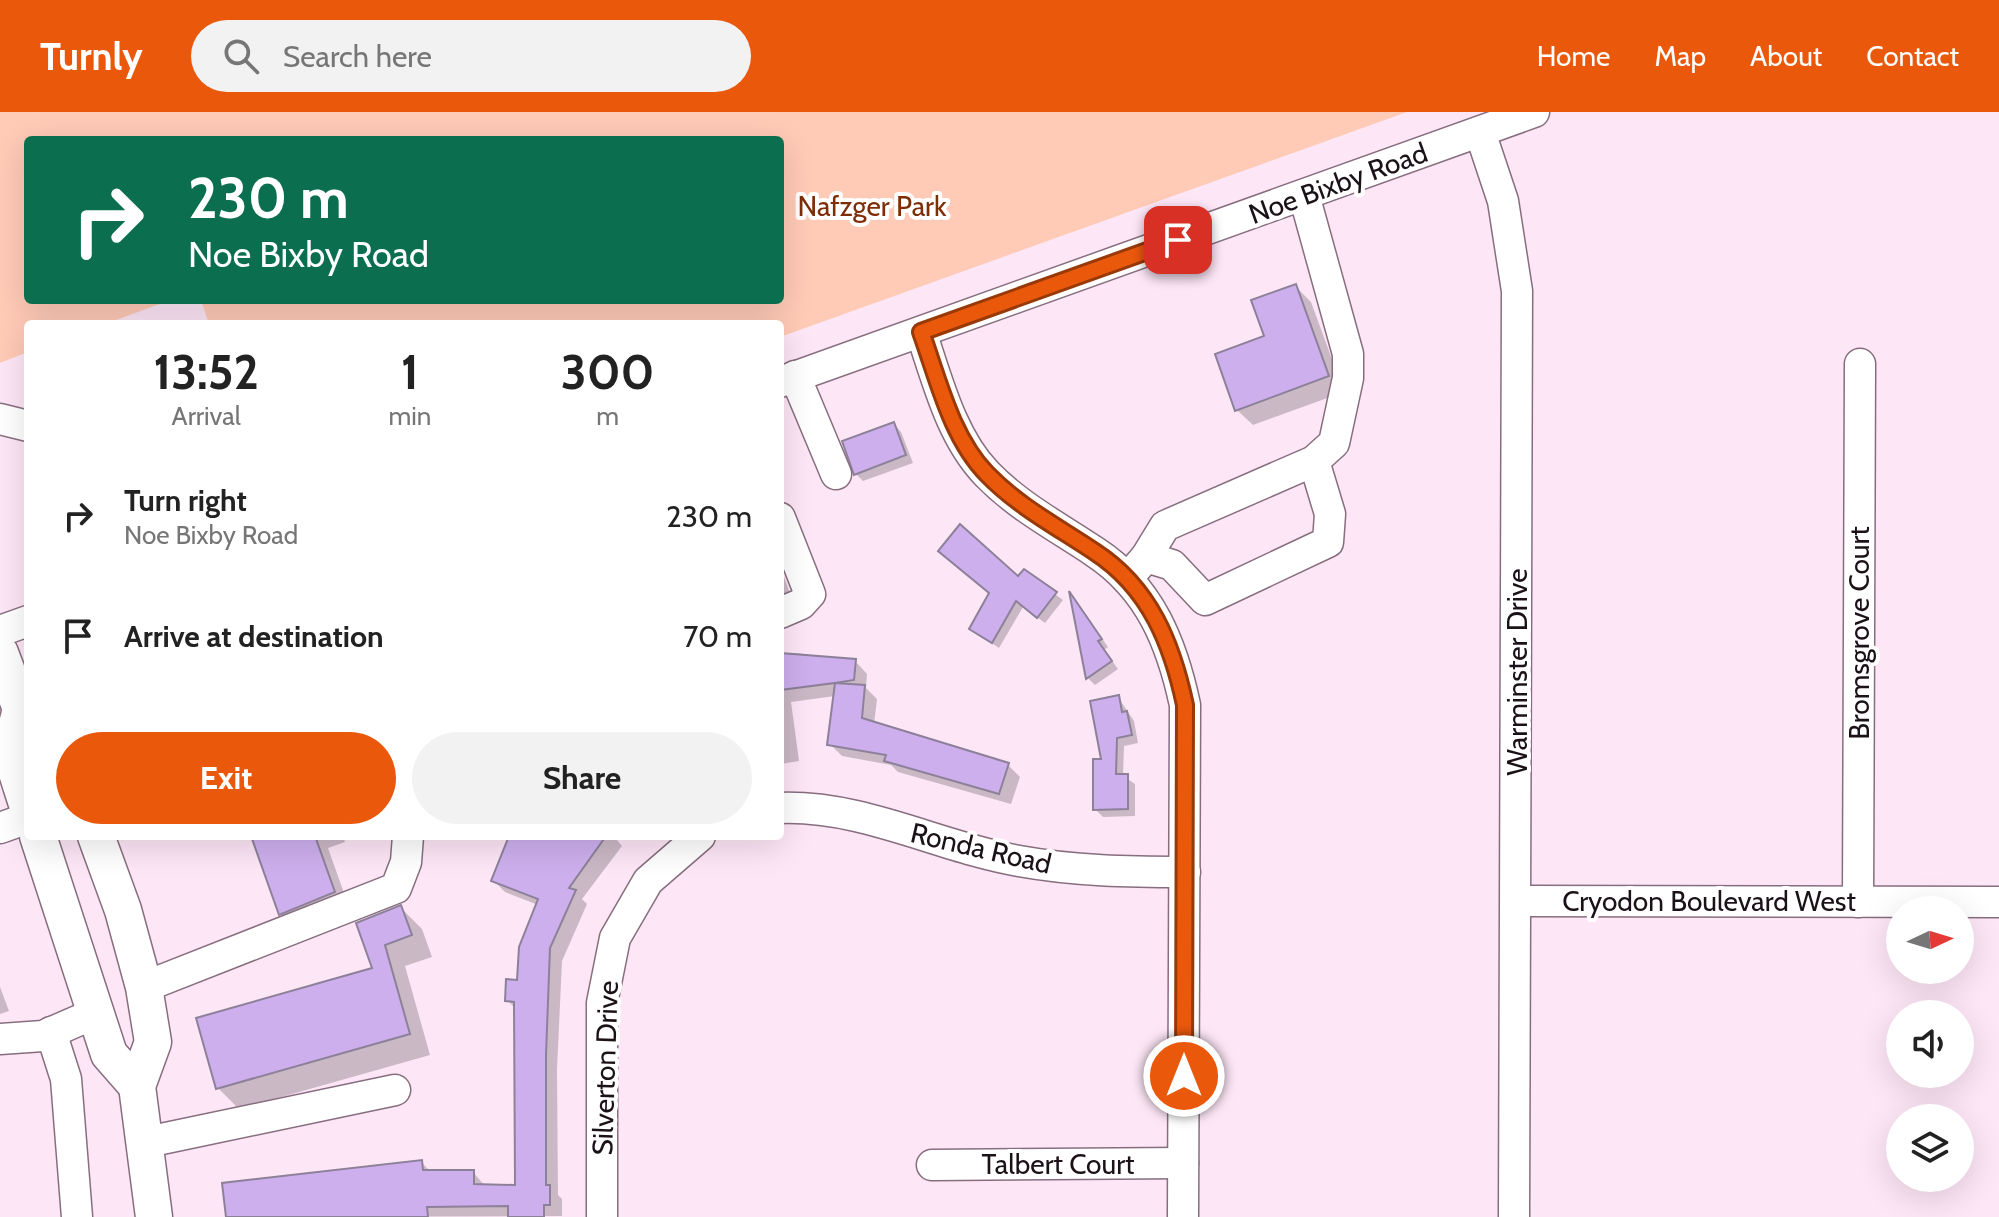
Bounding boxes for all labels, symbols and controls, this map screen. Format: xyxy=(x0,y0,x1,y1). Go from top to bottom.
search box xyxy=(191,20,751,92)
text: Turnly xyxy=(40,33,143,80)
icon: search xyxy=(219,34,263,78)
text: Search here xyxy=(283,38,432,75)
text: Home xyxy=(1537,39,1610,73)
text: Map xyxy=(1654,39,1706,73)
text: About xyxy=(1750,39,1822,73)
text: Contact xyxy=(1866,39,1959,73)
street label: Noe Bixby Road xyxy=(1244,135,1432,231)
text: 230 m xyxy=(188,164,349,232)
icon: right xyxy=(56,168,160,272)
park label: Nafzger Park xyxy=(798,189,947,223)
pin xyxy=(1144,206,1212,274)
icon: arrive xyxy=(1156,218,1200,262)
text: Noe Bixby Road xyxy=(188,232,429,276)
text: 13:52 xyxy=(154,343,259,401)
text: 1 xyxy=(401,343,419,401)
text: 300 xyxy=(561,343,654,401)
text: Arrival xyxy=(172,400,241,432)
text: min xyxy=(388,400,431,432)
text: m xyxy=(596,400,619,432)
text: Turn right xyxy=(124,482,247,519)
icon: right xyxy=(56,494,100,538)
text: 230 m xyxy=(666,498,752,535)
text: Noe Bixby Road xyxy=(124,519,298,551)
street label: Bromsgrove Court xyxy=(1842,526,1876,740)
street label: Warminster Drive xyxy=(1500,568,1534,776)
icon: arrive xyxy=(56,614,100,658)
text: Arrive at destination xyxy=(124,618,384,655)
text: 70 m xyxy=(683,618,752,655)
button: Exit xyxy=(56,732,396,824)
button: Share xyxy=(412,732,752,824)
street label: Ronda Road xyxy=(907,815,1055,881)
street label: Cryodon Boulevard West xyxy=(1562,884,1856,918)
north arrow xyxy=(1886,896,1974,984)
map controls xyxy=(1886,896,1974,1192)
street label: Silverton Drive xyxy=(585,980,625,1156)
button: sound xyxy=(1886,1000,1974,1088)
position arrow xyxy=(1142,1034,1226,1118)
button: layers xyxy=(1886,1104,1974,1192)
street label: Talbert Court xyxy=(982,1147,1134,1181)

